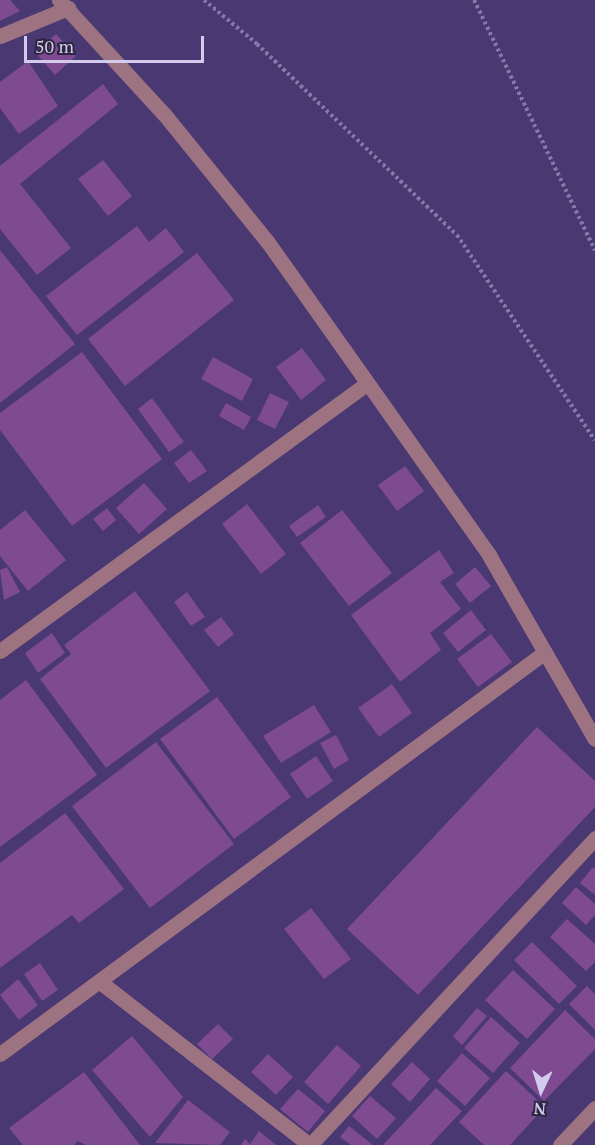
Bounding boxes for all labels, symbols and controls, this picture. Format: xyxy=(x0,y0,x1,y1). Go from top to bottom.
scale bar xyxy=(27,24,207,62)
text: 50 m xyxy=(35,34,74,58)
north arrow xyxy=(511,1061,571,1121)
text: N xyxy=(533,1098,547,1120)

